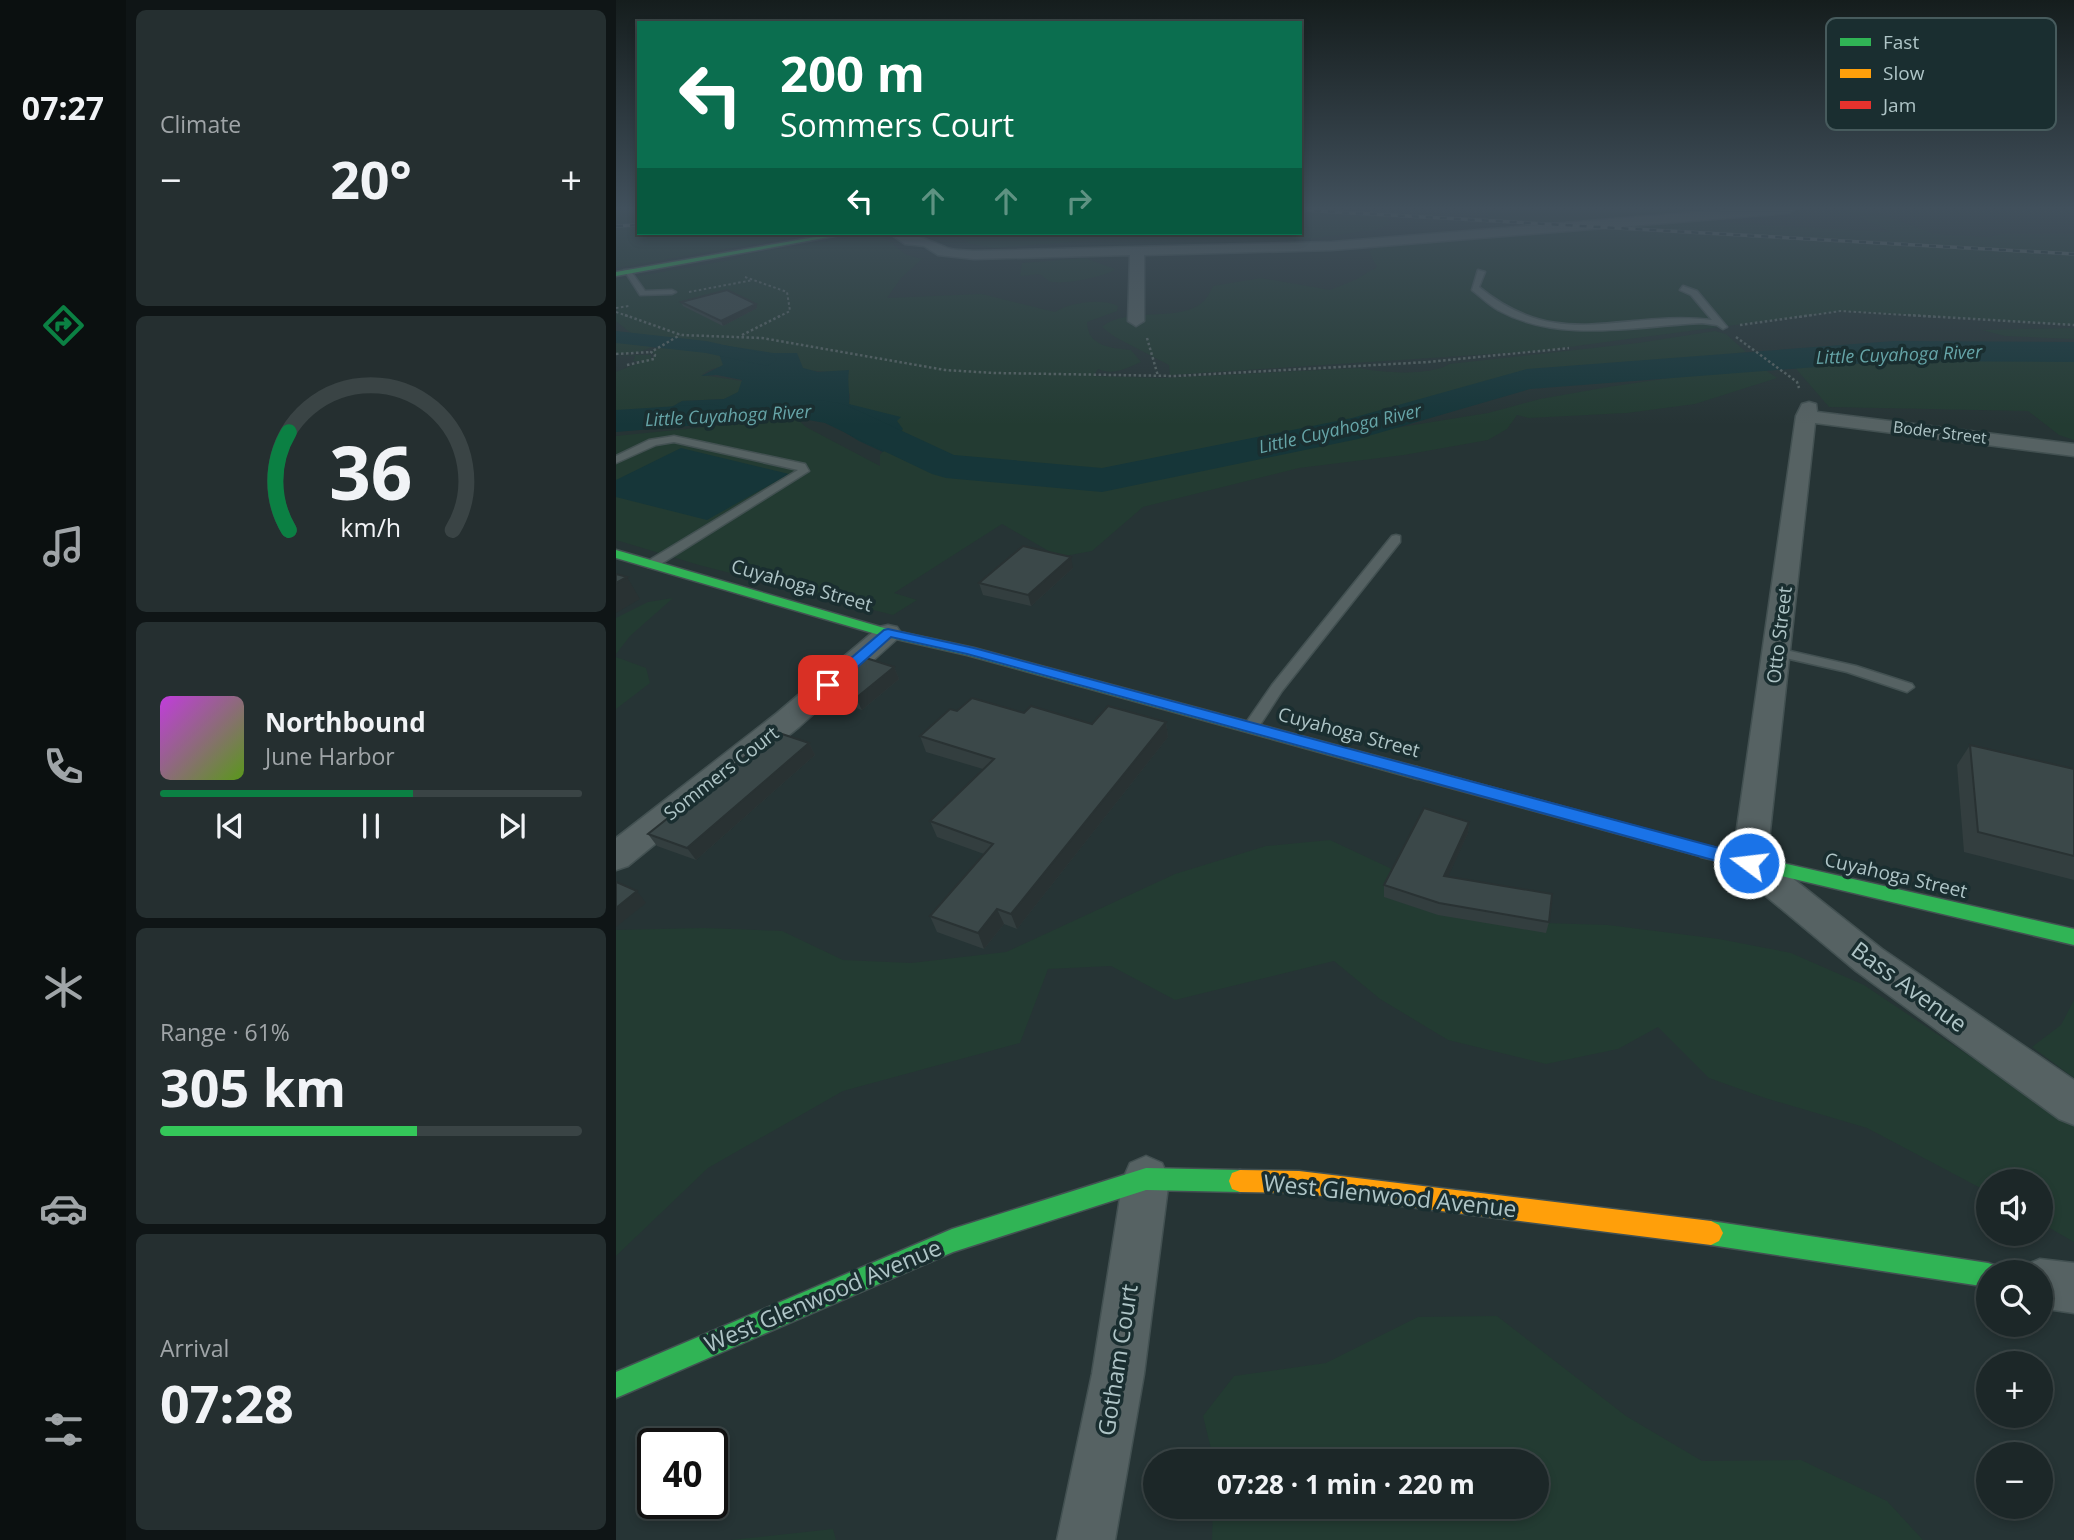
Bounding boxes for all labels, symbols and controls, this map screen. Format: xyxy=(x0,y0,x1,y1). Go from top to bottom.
legend xyxy=(1826,18,2056,130)
text: Fast xyxy=(1883,29,1919,55)
text: 200 m xyxy=(780,40,925,106)
icon: left xyxy=(665,49,756,140)
text: Slow xyxy=(1883,60,1925,86)
text: 07:27 xyxy=(22,86,104,129)
text: Jam xyxy=(1881,92,1916,118)
text: Sommers Court xyxy=(780,103,1014,146)
text: Climate xyxy=(160,108,241,140)
text: 20° xyxy=(330,143,412,214)
text: − xyxy=(160,153,182,205)
text: + xyxy=(560,153,582,205)
icon: left xyxy=(841,182,879,220)
icon: ahead xyxy=(914,182,952,220)
icon: ahead xyxy=(987,182,1025,220)
icon: right xyxy=(1060,182,1098,220)
icon: directions xyxy=(39,301,88,350)
water label: Little Cuyahoga River xyxy=(1815,339,1983,369)
water label: Little Cuyahoga River xyxy=(1256,397,1424,458)
water label: Little Cuyahoga River xyxy=(644,399,813,431)
street label: Boder Street xyxy=(1892,415,1988,449)
text: 36 xyxy=(329,422,413,521)
text: km/h xyxy=(341,510,401,544)
icon: music xyxy=(39,522,88,571)
street label: Cuyahoga Street xyxy=(728,552,876,618)
street label: Otto Street xyxy=(1760,585,1798,685)
pin xyxy=(798,655,858,715)
icon: arrive xyxy=(809,666,847,704)
street label: Cuyahoga Street xyxy=(1275,701,1423,763)
text: Northbound xyxy=(265,704,426,740)
street label: Sommers Court xyxy=(658,720,784,826)
text: June Harbor xyxy=(265,740,395,772)
icon: phone xyxy=(39,742,88,791)
icon: previous xyxy=(211,807,249,845)
icon: pause xyxy=(352,807,390,845)
icon: next xyxy=(493,807,531,845)
position arrow xyxy=(1712,826,1786,900)
street label: Cuyahoga Street xyxy=(1822,846,1970,904)
street label: Bass Avenue xyxy=(1845,933,1974,1039)
icon: climate xyxy=(39,963,88,1012)
text: Range · 61% xyxy=(160,1016,290,1048)
text: 305 km xyxy=(160,1051,346,1122)
street label: West Glenwood Avenue xyxy=(1262,1166,1518,1224)
map controls xyxy=(1976,1169,2053,1519)
button: sound xyxy=(1976,1169,2053,1246)
icon: car xyxy=(39,1184,88,1233)
street label: West Glenwood Avenue xyxy=(699,1231,946,1360)
button: search xyxy=(1976,1260,2053,1337)
street label: Gotham Court xyxy=(1089,1282,1145,1438)
text: Arrival xyxy=(160,1332,229,1364)
button: + xyxy=(1976,1351,2053,1428)
text: 07:28 xyxy=(160,1367,294,1438)
icon: filters xyxy=(39,1405,88,1454)
speed limit sign: 40 xyxy=(637,1428,728,1519)
button: − xyxy=(1976,1442,2053,1519)
text: 07:28 · 1 min · 220 m xyxy=(1217,1466,1475,1502)

